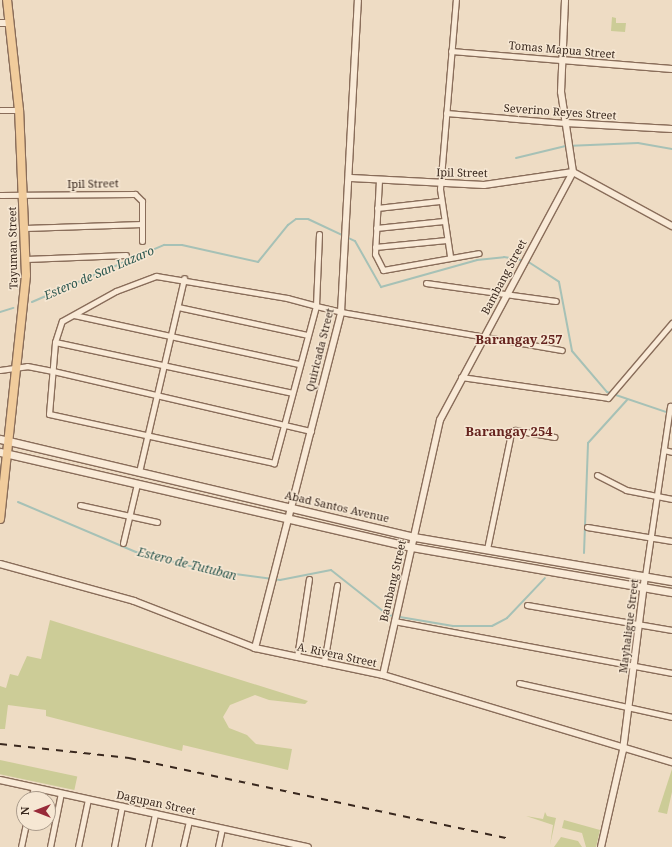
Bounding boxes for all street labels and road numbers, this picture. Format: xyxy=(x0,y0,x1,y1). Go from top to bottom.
street label: Tomas Mapua Street xyxy=(508,39,616,61)
street label: Severino Reyes Street xyxy=(503,101,617,123)
street label: Ipil Street xyxy=(436,166,488,180)
street label: Ipil Street xyxy=(67,177,119,191)
street label: Tayuman Street xyxy=(6,206,20,290)
street label: Bambang Street xyxy=(479,237,529,317)
street label: Quiricada Street xyxy=(303,307,337,393)
street label: Abad Santos Avenue xyxy=(283,489,391,525)
street label: Bambang Street xyxy=(377,539,409,623)
street label: Mayhaligue Street xyxy=(617,578,641,674)
street label: A. Rivera Street xyxy=(296,640,378,670)
street label: Dagupan Street xyxy=(115,788,197,818)

